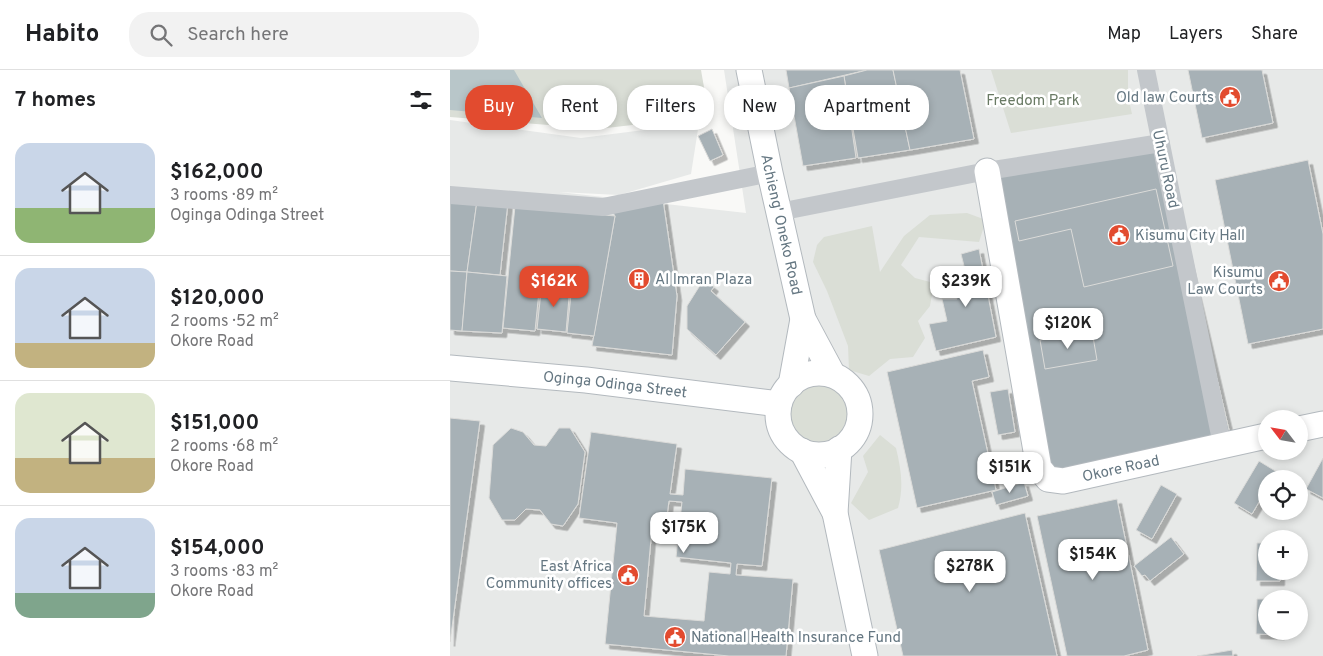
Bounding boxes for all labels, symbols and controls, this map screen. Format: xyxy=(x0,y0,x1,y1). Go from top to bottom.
search box xyxy=(129,12,479,57)
text: Habito xyxy=(25,20,99,50)
icon: search xyxy=(147,21,175,49)
text: Search here xyxy=(187,23,289,47)
text: Map xyxy=(1107,23,1141,46)
text: Layers xyxy=(1169,23,1223,46)
text: Share xyxy=(1251,23,1298,46)
chip: Buy xyxy=(465,85,533,130)
chip: Rent xyxy=(543,85,617,130)
chip: Filters xyxy=(627,85,714,130)
chip: New xyxy=(724,85,795,130)
chip: Apartment xyxy=(805,85,929,130)
public building icon: Old law Courts xyxy=(1218,85,1242,109)
icon: filters xyxy=(407,86,435,114)
text: 7 homes xyxy=(15,87,96,114)
place label: Old law Courts xyxy=(1116,89,1214,108)
park label: Freedom Park xyxy=(986,92,1080,111)
street label: Uhuru Road xyxy=(1147,128,1182,210)
street label: Achieng' Oneko Road xyxy=(755,153,805,297)
text: $162,000 xyxy=(170,159,264,186)
icon: home xyxy=(55,163,115,223)
text: 3 rooms · 89 m² xyxy=(170,186,278,206)
text: Oginga Odinga Street xyxy=(170,206,324,226)
public building icon: Kisumu City Hall xyxy=(1107,223,1131,247)
place label: Kisumu City Hall xyxy=(1135,227,1245,246)
place label: Kisumu Law Courts xyxy=(1187,264,1263,300)
pin: $162K xyxy=(519,266,589,308)
pin: $239K xyxy=(931,266,1001,308)
building icon: Al Imran Plaza xyxy=(627,267,651,291)
public building icon: Kisumu Law Courts xyxy=(1267,269,1291,293)
place label: Al Imran Plaza xyxy=(655,271,752,290)
text: $162K xyxy=(531,272,578,292)
text: $239K xyxy=(941,272,991,292)
text: $120,000 xyxy=(170,285,265,312)
icon: home xyxy=(55,288,115,348)
pin: $120K xyxy=(1033,308,1103,350)
text: 2 rooms · 52 m² xyxy=(170,312,279,332)
text: $120K xyxy=(1044,314,1092,334)
text: Okore Road xyxy=(170,332,254,352)
street label: Oginga Odinga Street xyxy=(542,368,688,403)
text: $151,000 xyxy=(170,410,259,437)
north arrow xyxy=(1258,410,1308,460)
map controls xyxy=(1258,410,1308,640)
icon: home xyxy=(55,413,115,473)
text: 2 rooms · 68 m² xyxy=(170,437,278,457)
pin: $151K xyxy=(975,452,1045,494)
street label: Okore Road xyxy=(1081,452,1161,487)
text: Okore Road xyxy=(170,457,254,477)
text: $151K xyxy=(988,458,1032,478)
button: locate xyxy=(1258,470,1308,520)
pin: $175K xyxy=(649,512,719,554)
text: $175K xyxy=(661,518,707,538)
button: + xyxy=(1258,530,1308,580)
text: $154,000 xyxy=(170,535,265,562)
icon: home xyxy=(55,538,115,598)
pin: $154K xyxy=(1058,538,1128,581)
text: $154K xyxy=(1069,545,1117,565)
pin: $278K xyxy=(935,550,1005,593)
text: $278K xyxy=(946,557,994,577)
place label: East Africa Community offices xyxy=(486,558,612,594)
text: 3 rooms · 83 m² xyxy=(170,562,278,582)
public building icon: East Africa Community offices xyxy=(616,563,640,587)
text: Okore Road xyxy=(170,582,254,602)
button: − xyxy=(1258,590,1308,640)
public building icon: National Health Insurance Fund xyxy=(663,625,687,649)
place label: National Health Insurance Fund xyxy=(691,629,901,648)

